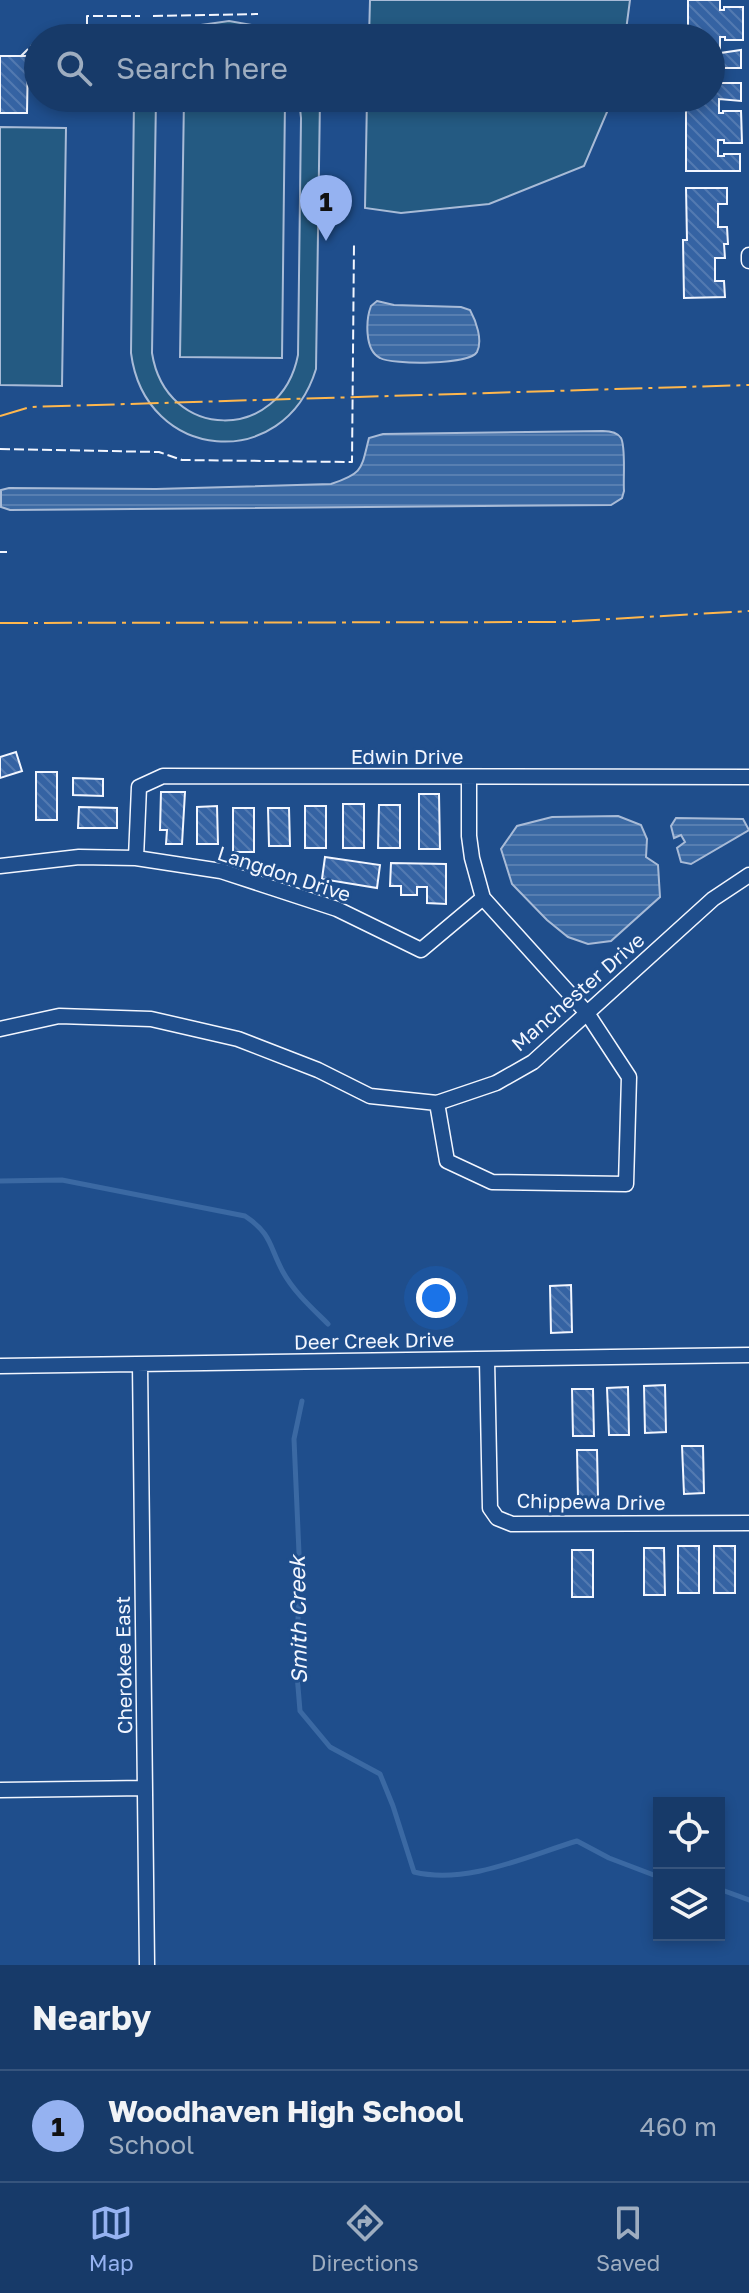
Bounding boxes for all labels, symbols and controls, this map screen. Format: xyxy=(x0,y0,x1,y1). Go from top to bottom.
search box xyxy=(24,24,725,112)
icon: search xyxy=(52,46,96,90)
text: Search here xyxy=(116,50,288,86)
pin: 1 xyxy=(300,175,352,241)
street label: Edwin Drive xyxy=(351,744,463,768)
street label: Langdon Drive xyxy=(215,840,354,906)
street label: Manchester Drive xyxy=(506,927,649,1055)
your location xyxy=(416,1278,456,1318)
street label: Deer Creek Drive xyxy=(294,1327,454,1353)
street label: Chippewa Drive xyxy=(516,1488,666,1514)
water label: Smith Creek xyxy=(283,1553,312,1685)
street label: Cherokee East xyxy=(110,1596,136,1734)
map controls xyxy=(653,1797,725,1941)
button: locate xyxy=(653,1797,725,1869)
button: layers xyxy=(653,1869,725,1941)
text: Nearby xyxy=(32,1997,152,2037)
text: Woodhaven High School xyxy=(108,2093,463,2129)
text: 1 xyxy=(51,2111,65,2142)
text: 460 m xyxy=(640,2111,717,2142)
text: School xyxy=(108,2129,194,2160)
tab: Map xyxy=(89,2201,134,2276)
tab: Directions xyxy=(311,2201,419,2276)
tab: Saved xyxy=(596,2201,660,2276)

